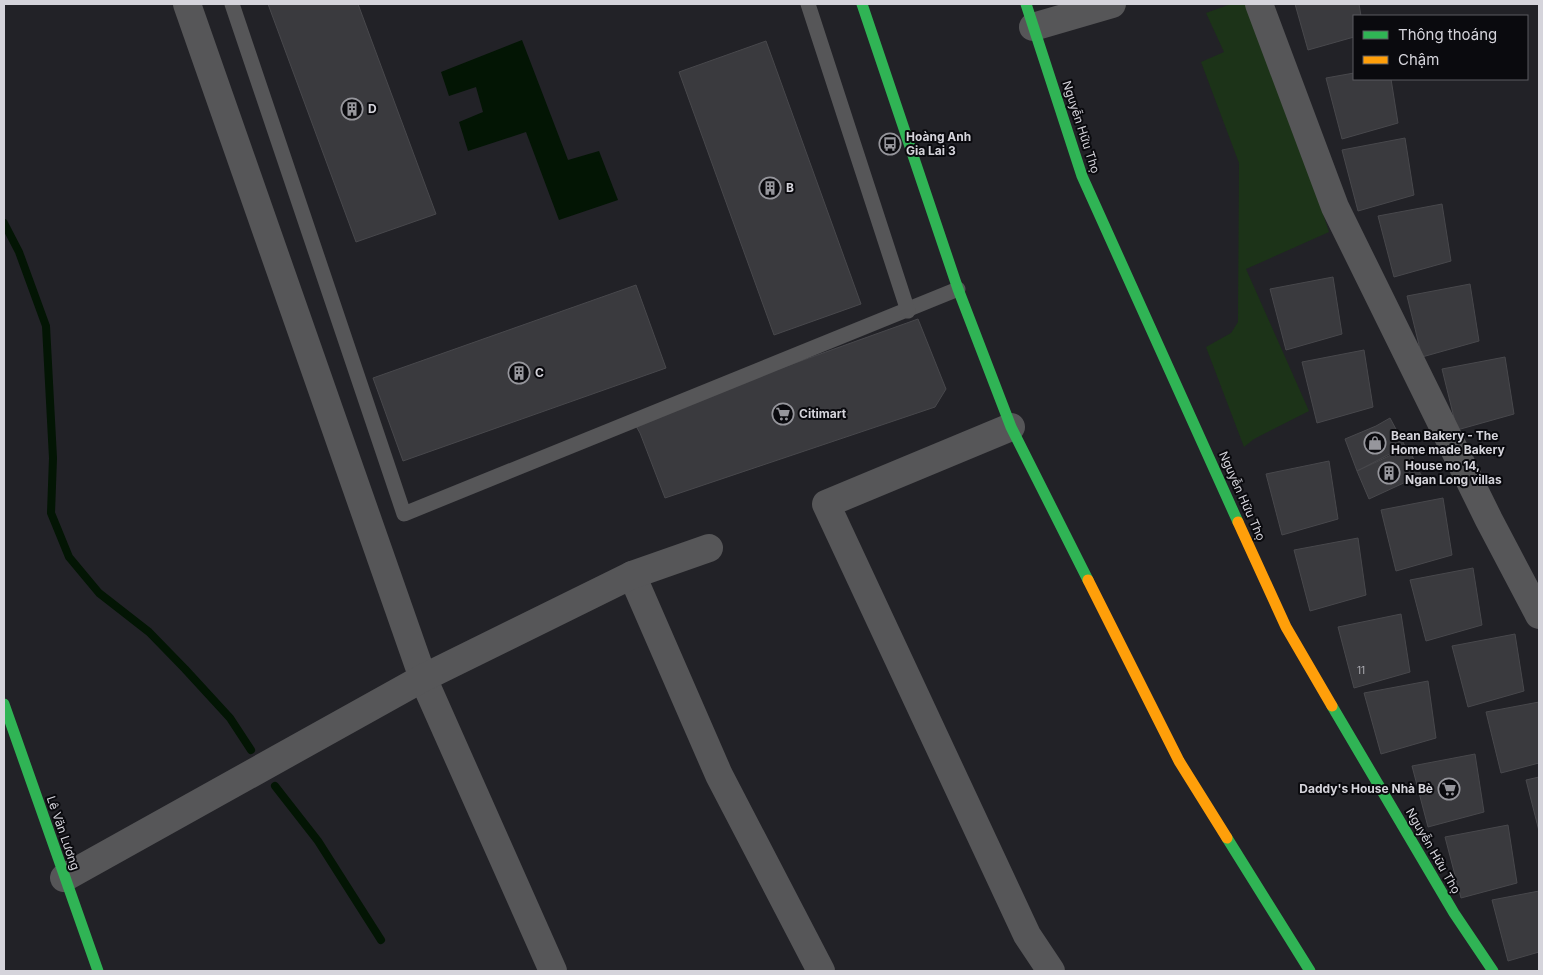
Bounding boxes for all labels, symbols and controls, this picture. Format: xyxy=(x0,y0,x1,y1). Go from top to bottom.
legend xyxy=(1353,15,1528,80)
text: Thông thoáng xyxy=(1398,25,1497,44)
text: Chậm xyxy=(1398,50,1439,69)
street label: Nguyễn Hữu Thọ xyxy=(1059,79,1103,175)
building icon: D xyxy=(340,97,364,121)
place label: D xyxy=(368,101,377,116)
place label: Hoàng Anh Gia Lai 3 xyxy=(906,129,971,158)
bus stop icon: Hoàng Anh Gia Lai 3 xyxy=(878,132,902,156)
building icon: B xyxy=(758,176,782,200)
place label: B xyxy=(786,180,794,195)
building icon: C xyxy=(507,361,531,385)
place label: C xyxy=(535,365,544,380)
supermarket icon: Citimart xyxy=(771,402,795,426)
place label: Citimart xyxy=(799,406,847,421)
place label: Bean Bakery - The Home made Bakery xyxy=(1391,428,1506,457)
shop icon: Bean Bakery - The Home made Bakery xyxy=(1363,431,1387,455)
street label: Nguyễn Hữu Thọ xyxy=(1216,449,1269,543)
place label: House no 14, Ngan Long villas xyxy=(1405,458,1502,487)
building icon: House no 14, Ngan Long villas xyxy=(1377,461,1401,485)
house number: 11 xyxy=(1357,664,1365,676)
supermarket icon: Daddy's House Nhà Bè xyxy=(1437,777,1461,801)
place label: Daddy's House Nhà Bè xyxy=(1299,781,1433,796)
street label: Lê Văn Lương xyxy=(44,794,83,872)
street label: Nguyễn Hữu Thọ xyxy=(1403,805,1464,896)

